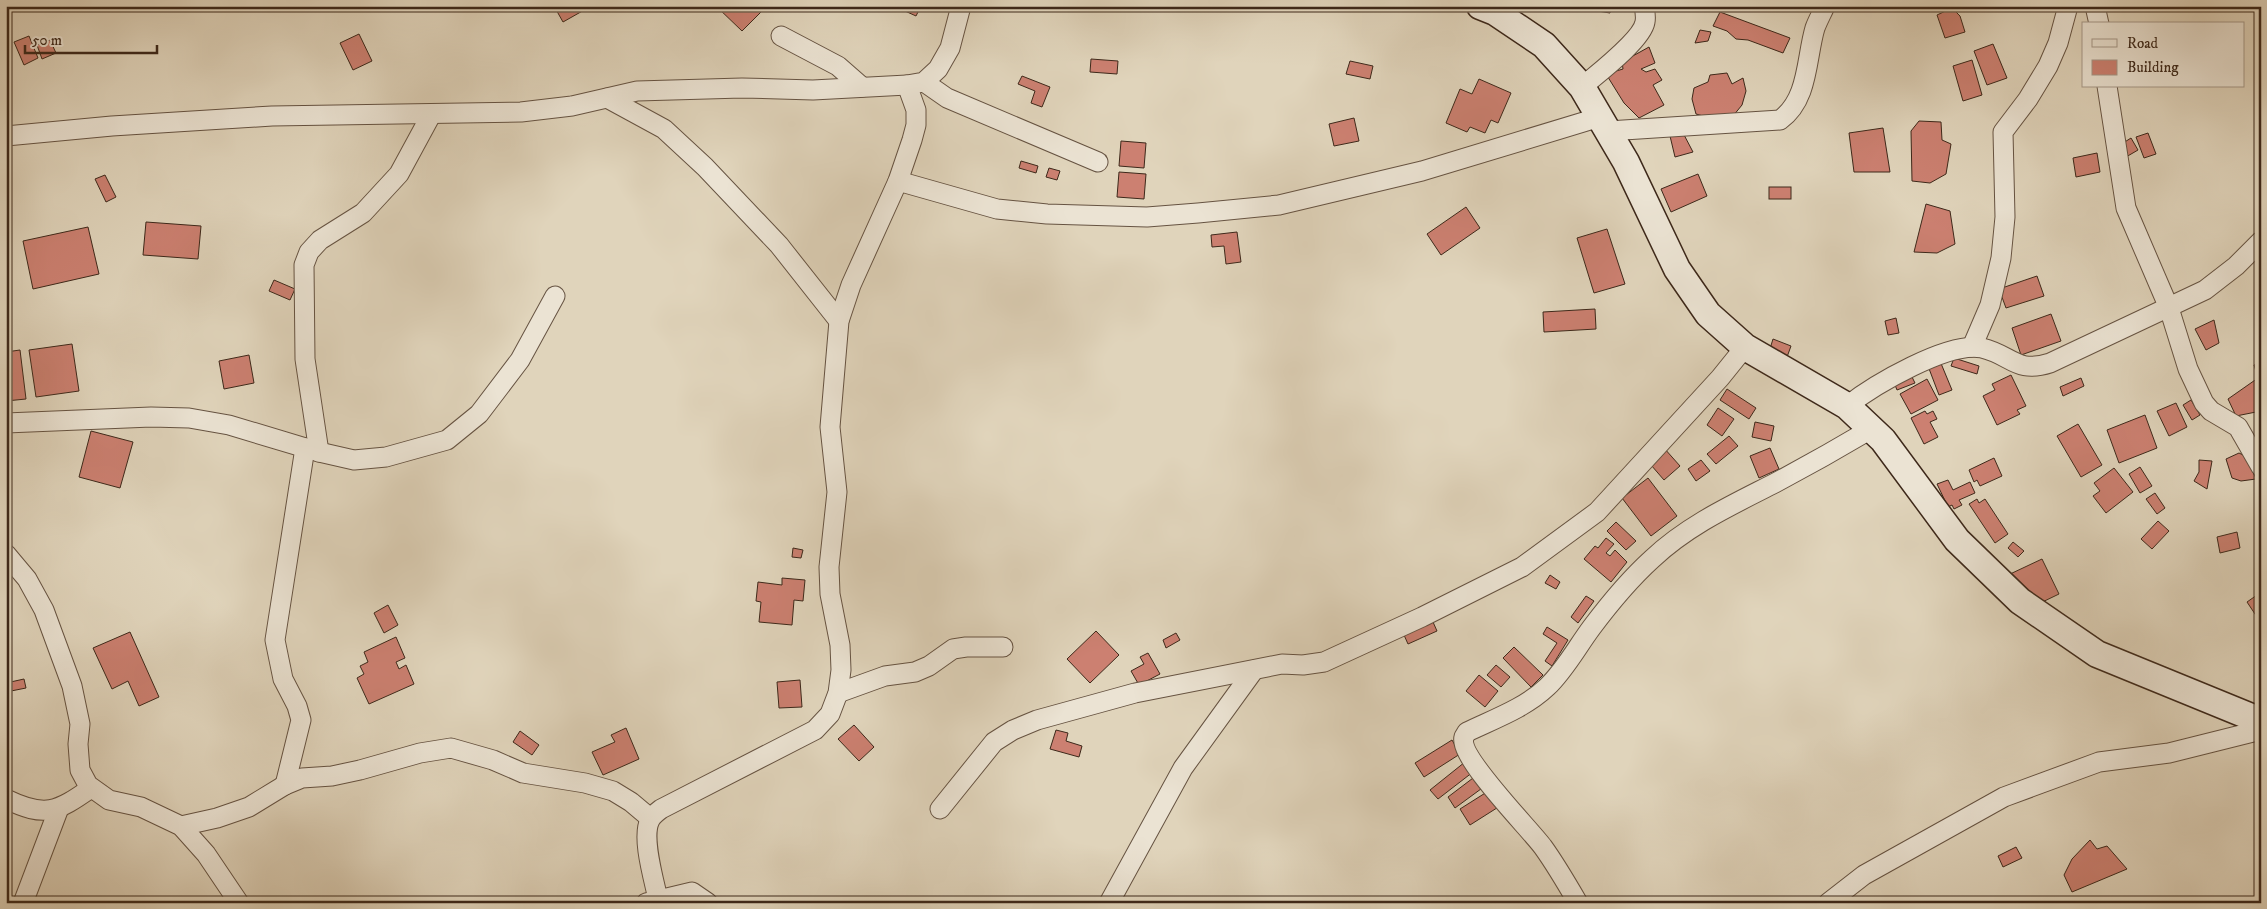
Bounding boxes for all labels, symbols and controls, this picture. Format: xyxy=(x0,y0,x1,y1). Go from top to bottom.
scale bar xyxy=(25,22,158,54)
legend xyxy=(2082,22,2244,88)
text: 50 m xyxy=(32,31,62,50)
text: Road xyxy=(2127,34,2159,53)
text: Building xyxy=(2127,58,2179,77)

